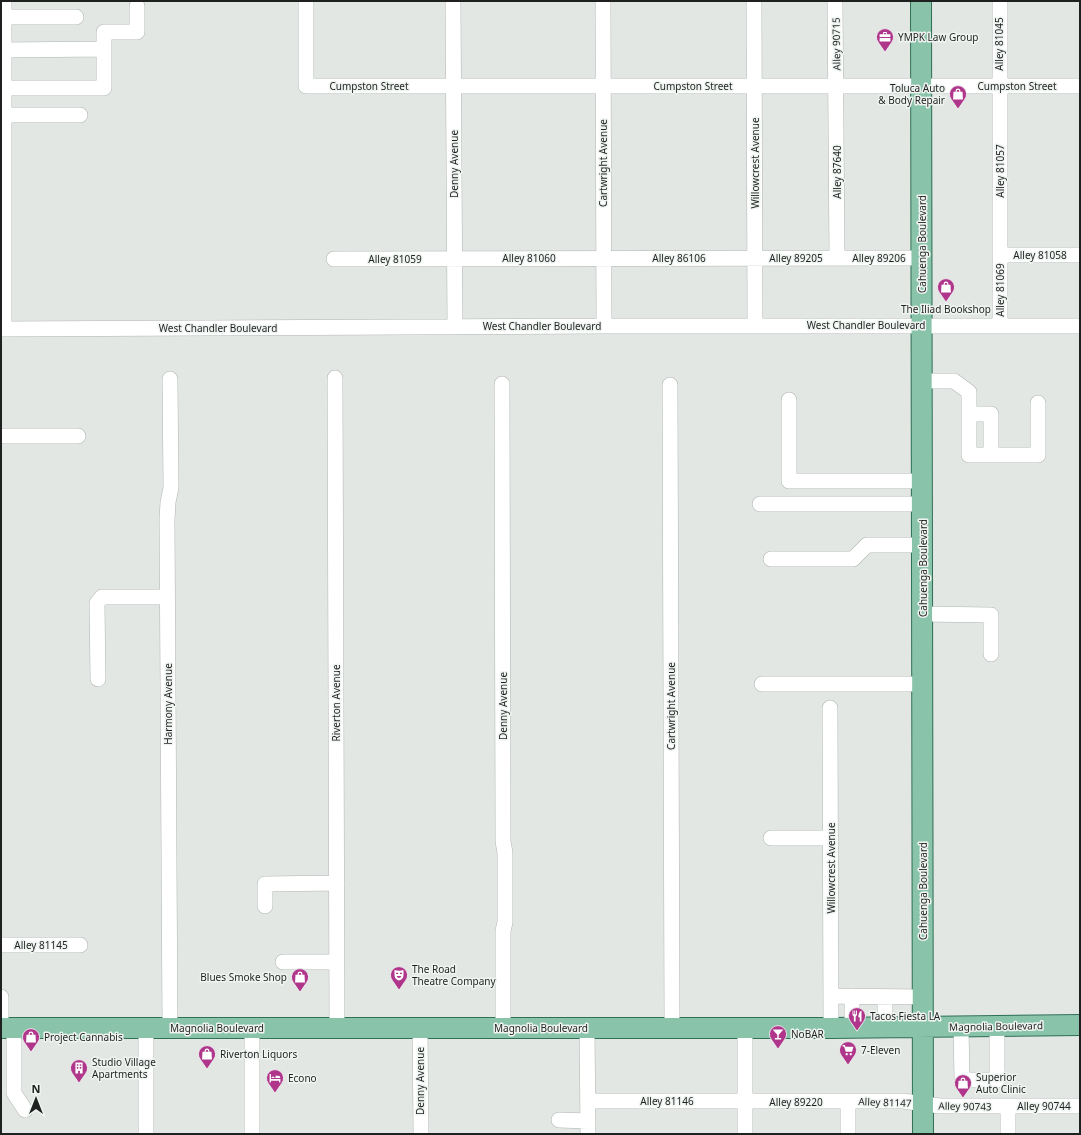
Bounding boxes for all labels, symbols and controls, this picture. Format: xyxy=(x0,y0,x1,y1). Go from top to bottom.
street label: Alley 90715 xyxy=(829,17,843,71)
street label: Alley 81045 xyxy=(992,17,1006,71)
office icon: YMPK Law Group xyxy=(875,27,895,52)
place label: YMPK Law Group xyxy=(898,30,978,44)
street label: Cumpston Street xyxy=(329,79,409,93)
street label: Cumpston Street xyxy=(653,79,733,93)
street label: Cumpston Street xyxy=(977,79,1057,93)
place label: Toluca Auto & Body Repair xyxy=(878,81,945,107)
shop icon: Toluca Auto & Body Repair xyxy=(948,84,968,109)
street label: Willowcrest Avenue xyxy=(748,117,762,209)
street label: Cartwright Avenue xyxy=(596,119,610,207)
street label: Denny Avenue xyxy=(447,130,461,198)
street label: Alley 81057 xyxy=(993,144,1007,198)
street label: Alley 87640 xyxy=(830,145,844,199)
street label: Cahuenga Boulevard xyxy=(915,195,929,293)
street label: Alley 81058 xyxy=(1013,248,1067,262)
street label: Alley 81060 xyxy=(502,251,556,265)
street label: Alley 86106 xyxy=(652,251,706,265)
street label: Alley 89205 xyxy=(769,251,823,265)
street label: Alley 89206 xyxy=(852,251,906,265)
street label: Alley 81059 xyxy=(368,252,422,266)
street label: Alley 81069 xyxy=(993,263,1007,317)
shop icon: The Iliad Bookshop xyxy=(936,277,956,302)
place label: The Iliad Bookshop xyxy=(901,302,991,316)
street label: West Chandler Boulevard xyxy=(807,318,925,332)
street label: West Chandler Boulevard xyxy=(483,319,601,333)
street label: West Chandler Boulevard xyxy=(159,321,277,335)
street label: Cahuenga Boulevard xyxy=(916,519,930,617)
street label: Cartwright Avenue xyxy=(664,662,678,750)
street label: Harmony Avenue xyxy=(161,663,175,745)
street label: Riverton Avenue xyxy=(329,664,343,742)
street label: Denny Avenue xyxy=(496,672,510,740)
street label: Willowcrest Avenue xyxy=(824,822,838,914)
street label: Cahuenga Boulevard xyxy=(916,842,930,940)
street label: Alley 81145 xyxy=(14,938,68,952)
place label: The Road Theatre Company xyxy=(412,962,496,988)
theatre icon: The Road Theatre Company xyxy=(389,965,409,990)
shop icon: Blues Smoke Shop xyxy=(290,967,310,992)
place label: Blues Smoke Shop xyxy=(200,970,287,984)
restaurant icon: Tacos Fiesta LA xyxy=(847,1006,867,1031)
place label: Tacos Fiesta LA xyxy=(870,1009,941,1023)
street label: Magnolia Boulevard xyxy=(949,1018,1043,1034)
street label: Magnolia Boulevard xyxy=(170,1021,264,1035)
street label: Magnolia Boulevard xyxy=(494,1021,588,1035)
bar icon: NoBAR xyxy=(768,1024,788,1049)
shop icon: Project Cannabis xyxy=(21,1027,41,1052)
place label: NoBAR xyxy=(791,1027,825,1041)
place label: Project Cannabis xyxy=(44,1030,123,1044)
supermarket icon: 7-Eleven xyxy=(838,1040,858,1065)
place label: 7-Eleven xyxy=(861,1043,900,1057)
shop icon: Riverton Liquors xyxy=(197,1044,217,1069)
place label: Riverton Liquors xyxy=(220,1047,297,1061)
street label: Denny Avenue xyxy=(413,1047,427,1115)
place label: Studio Village Apartments xyxy=(92,1055,156,1081)
building icon: Studio Village Apartments xyxy=(69,1058,89,1083)
hotel icon: Econo xyxy=(265,1068,285,1093)
place label: Superior Auto Clinic xyxy=(976,1070,1026,1096)
place label: Econo xyxy=(288,1071,317,1085)
shop icon: Superior Auto Clinic xyxy=(953,1073,973,1098)
north arrow xyxy=(16,1079,56,1119)
text: N xyxy=(32,1081,40,1096)
street label: Alley 81146 xyxy=(640,1094,694,1108)
street label: Alley 81147 xyxy=(858,1094,912,1110)
street label: Alley 89220 xyxy=(769,1095,823,1109)
street label: Alley 90743 xyxy=(938,1099,992,1113)
street label: Alley 90744 xyxy=(1017,1099,1071,1113)

